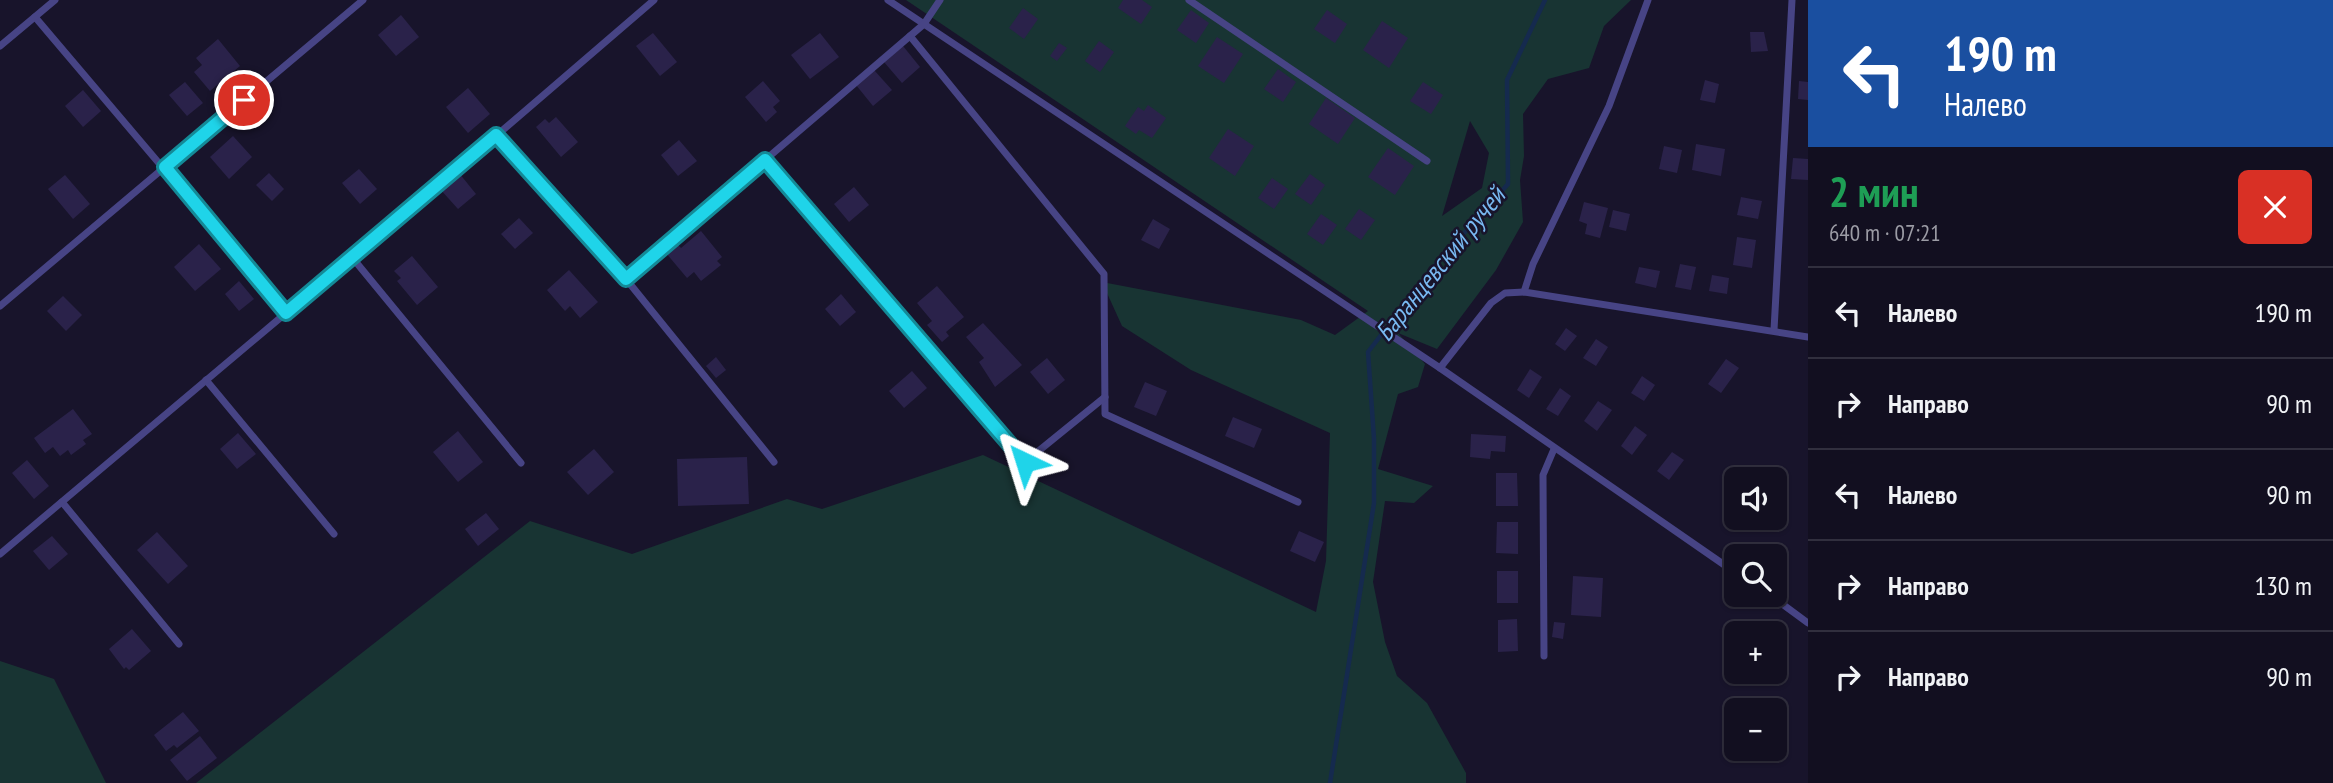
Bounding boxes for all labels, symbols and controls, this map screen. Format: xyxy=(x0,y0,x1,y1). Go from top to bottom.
text: 190 m xyxy=(1944,21,2057,85)
icon: left xyxy=(1829,28,1920,119)
pin xyxy=(214,70,274,130)
icon: arrive xyxy=(225,81,263,119)
text: Налево xyxy=(1944,83,2027,125)
text: 2 мин xyxy=(1829,164,1919,219)
button: close xyxy=(2238,170,2312,244)
water label: Баранцевский ручей xyxy=(1367,178,1513,347)
text: 640 m · 07:21 xyxy=(1829,218,1941,247)
icon: left xyxy=(1829,294,1867,332)
text: Налево xyxy=(1888,296,1957,329)
text: 190 m xyxy=(2254,296,2312,329)
icon: right xyxy=(1829,385,1867,423)
text: Направо xyxy=(1888,387,1969,420)
text: 90 m xyxy=(2266,387,2312,420)
position arrow xyxy=(988,425,1062,499)
map controls xyxy=(1724,467,1787,761)
button: sound xyxy=(1724,467,1787,530)
icon: left xyxy=(1829,476,1867,514)
text: Налево xyxy=(1888,478,1957,511)
text: 90 m xyxy=(2266,478,2312,511)
button: search xyxy=(1724,544,1787,607)
icon: right xyxy=(1829,567,1867,605)
text: Направо xyxy=(1888,569,1969,602)
text: 130 m xyxy=(2254,569,2312,602)
button: + xyxy=(1724,621,1787,684)
icon: right xyxy=(1829,658,1867,696)
text: Направо xyxy=(1888,660,1969,693)
text: 90 m xyxy=(2266,660,2312,693)
button: − xyxy=(1724,698,1787,761)

